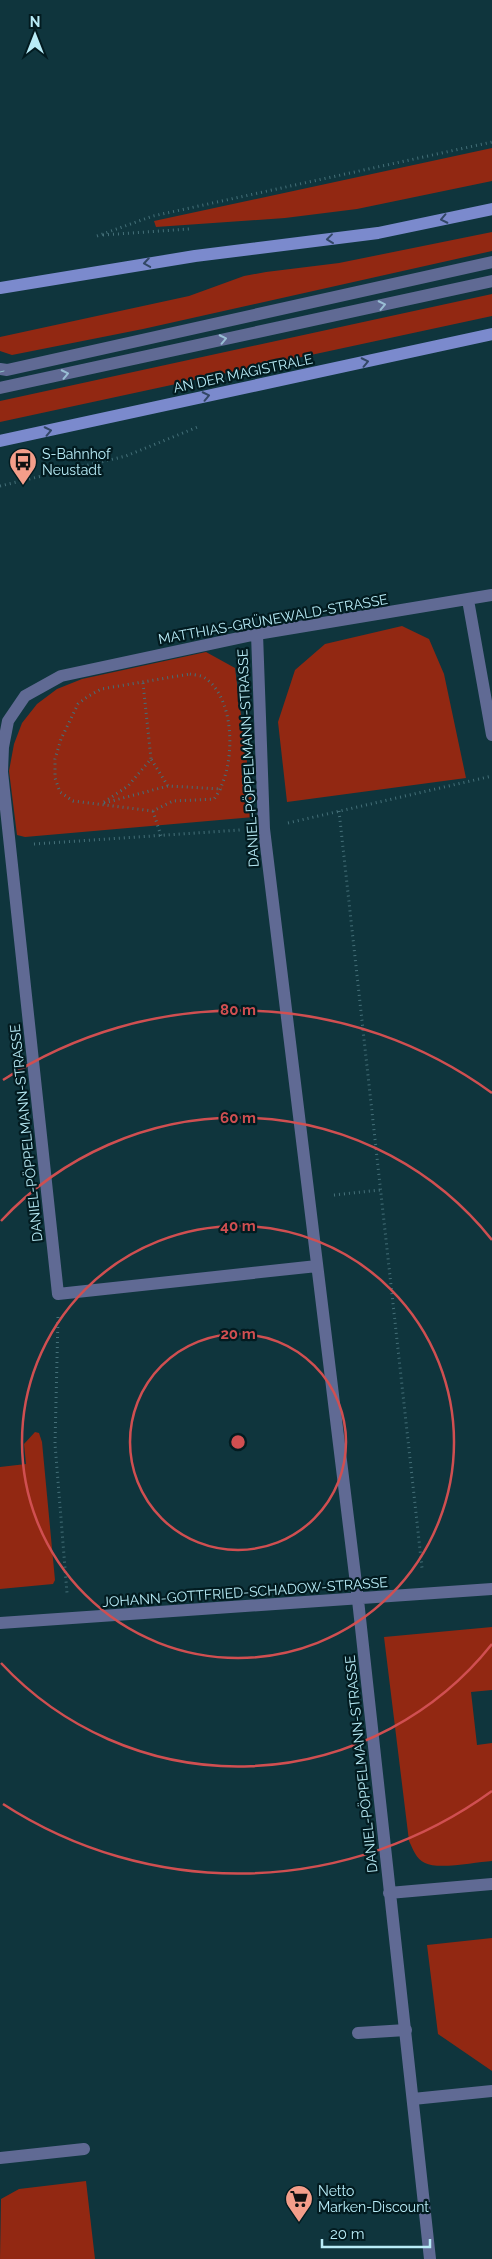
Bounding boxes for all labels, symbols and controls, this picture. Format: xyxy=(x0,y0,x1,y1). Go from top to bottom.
north arrow xyxy=(10,10,60,60)
text: N xyxy=(30,14,40,30)
one-way arrow xyxy=(440,213,449,224)
one-way arrow xyxy=(326,233,334,244)
one-way arrow xyxy=(143,258,151,268)
one-way arrow xyxy=(378,300,387,311)
one-way arrow xyxy=(219,335,228,345)
street label: AN DER MAGISTRALE xyxy=(172,350,314,396)
one-way arrow xyxy=(361,357,370,368)
one-way arrow xyxy=(60,369,69,380)
one-way arrow xyxy=(202,392,211,402)
one-way arrow xyxy=(43,426,52,437)
place label: S-Bahnhof Neustadt xyxy=(42,446,112,478)
bus stop icon: S-Bahnhof Neustadt xyxy=(8,447,38,486)
street label: MATTHIAS-GRÜNEWALD-STRASSE xyxy=(157,589,389,647)
street label: DANIEL-PÖPPELMANN-STRASSE xyxy=(232,648,262,868)
text: 80 m xyxy=(220,1001,256,1019)
street label: DANIEL-PÖPPELMANN-STRASSE xyxy=(5,1023,45,1243)
text: 60 m xyxy=(220,1109,256,1127)
text: 40 m xyxy=(220,1217,256,1235)
text: 20 m xyxy=(220,1325,256,1343)
centre of rings xyxy=(229,1433,247,1451)
street label: JOHANN-GOTTFRIED-SCHADOW-STRASSE xyxy=(102,1574,388,1610)
street label: DANIEL-PÖPPELMANN-STRASSE xyxy=(340,1654,380,1874)
place label: Netto Marken-Discount xyxy=(318,2183,429,2215)
supermarket icon: Netto Marken-Discount xyxy=(284,2184,314,2223)
scale bar xyxy=(322,2216,430,2248)
text: 20 m xyxy=(330,2225,365,2243)

